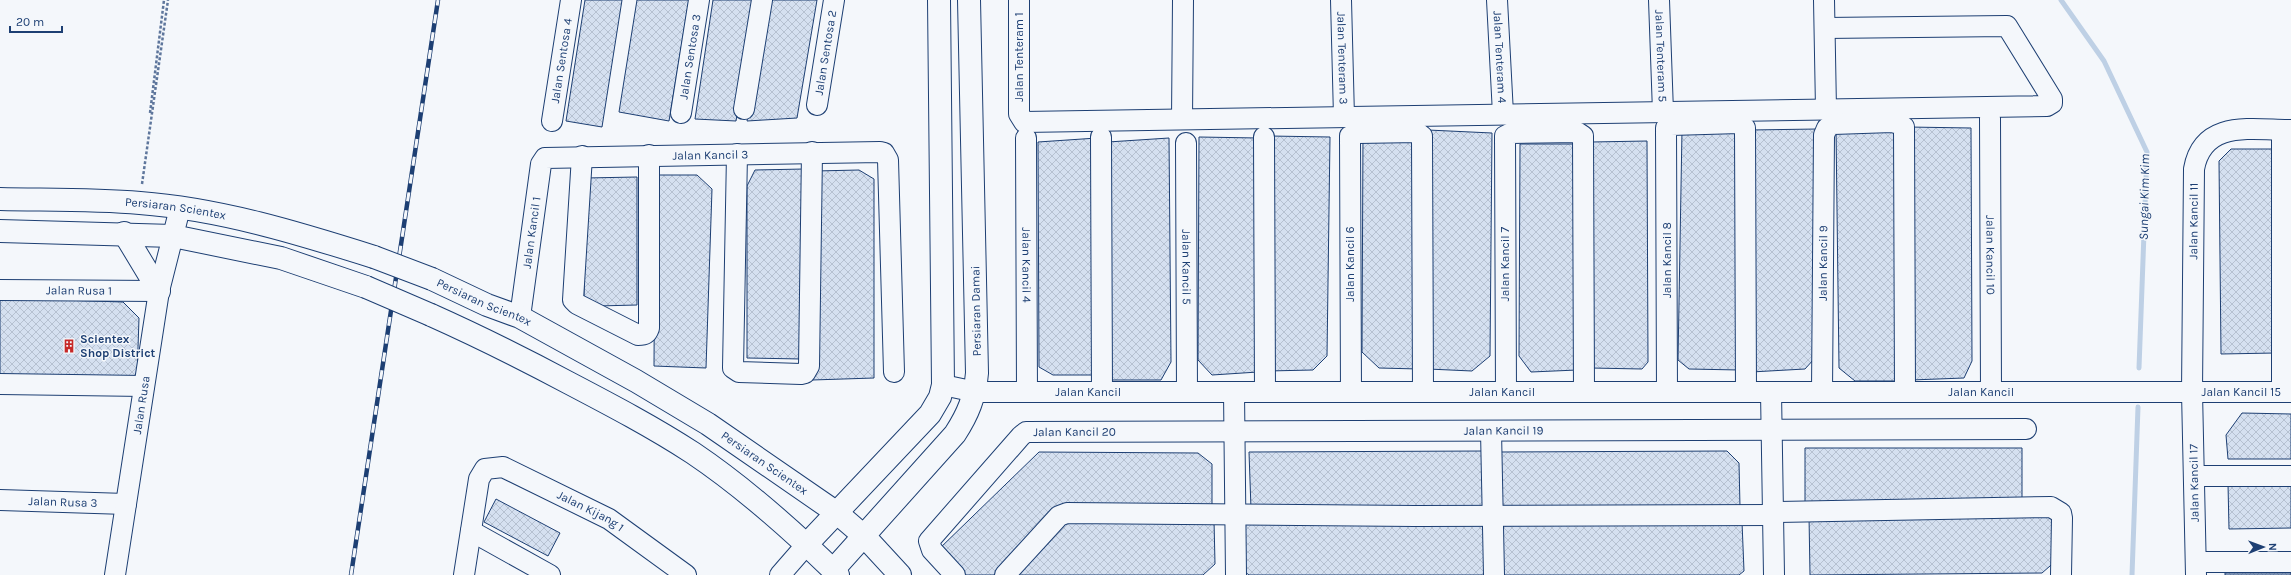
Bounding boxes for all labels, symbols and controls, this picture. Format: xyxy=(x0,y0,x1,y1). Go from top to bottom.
scale bar xyxy=(10,8,62,34)
street label: Jalan Sentosa 2 xyxy=(812,9,839,96)
street label: Jalan Tenteram 5 xyxy=(1652,9,1670,103)
street label: Jalan Tenteram 4 xyxy=(1491,10,1509,104)
street label: Jalan Tenteram 3 xyxy=(1334,11,1351,105)
street label: Jalan Tenteram 1 xyxy=(1012,12,1026,102)
street label: Jalan Sentosa 3 xyxy=(676,13,704,100)
text: 20 m xyxy=(16,15,44,29)
street label: Jalan Sentosa 4 xyxy=(548,17,575,104)
street label: Jalan Kancil 3 xyxy=(672,147,748,163)
water label: Sungai Kim Kim xyxy=(2136,154,2152,240)
street label: Jalan Kancil 11 xyxy=(2186,183,2201,259)
street label: Persiaran Scientex xyxy=(125,195,227,223)
street label: Jalan Kancil 1 xyxy=(520,196,543,270)
street label: Jalan Kancil 10 xyxy=(1983,215,1998,295)
street label: Jalan Kancil 8 xyxy=(1660,222,1674,298)
street label: Jalan Kancil 9 xyxy=(1816,225,1830,301)
street label: Jalan Kancil 6 xyxy=(1343,226,1357,302)
street label: Jalan Kancil 4 xyxy=(1019,227,1034,303)
street label: Jalan Kancil 7 xyxy=(1498,227,1512,301)
street label: Jalan Kancil 5 xyxy=(1179,229,1194,305)
street label: Persiaran Damai xyxy=(968,266,984,356)
street label: Persiaran Scientex xyxy=(434,275,534,329)
street label: Jalan Rusa 1 xyxy=(46,283,112,298)
place label: Scientex Shop District xyxy=(80,332,156,360)
building icon: Scientex Shop District xyxy=(61,338,77,354)
street label: Jalan Rusa xyxy=(130,375,153,435)
street label: Jalan Kancil xyxy=(1055,385,1121,399)
street label: Jalan Kancil xyxy=(1469,385,1535,399)
street label: Jalan Kancil xyxy=(1948,385,2014,399)
street label: Jalan Kancil 15 xyxy=(2202,385,2281,399)
street label: Jalan Kancil 19 xyxy=(1464,423,1543,438)
street label: Jalan Kancil 20 xyxy=(1033,425,1116,439)
street label: Persiaran Scientex xyxy=(719,428,811,498)
street label: Jalan Kancil 17 xyxy=(2186,443,2202,522)
street label: Jalan Kijang 1 xyxy=(555,488,627,535)
street label: Jalan Rusa 3 xyxy=(28,494,98,510)
north arrow xyxy=(2243,527,2283,567)
text: N xyxy=(2266,543,2279,551)

